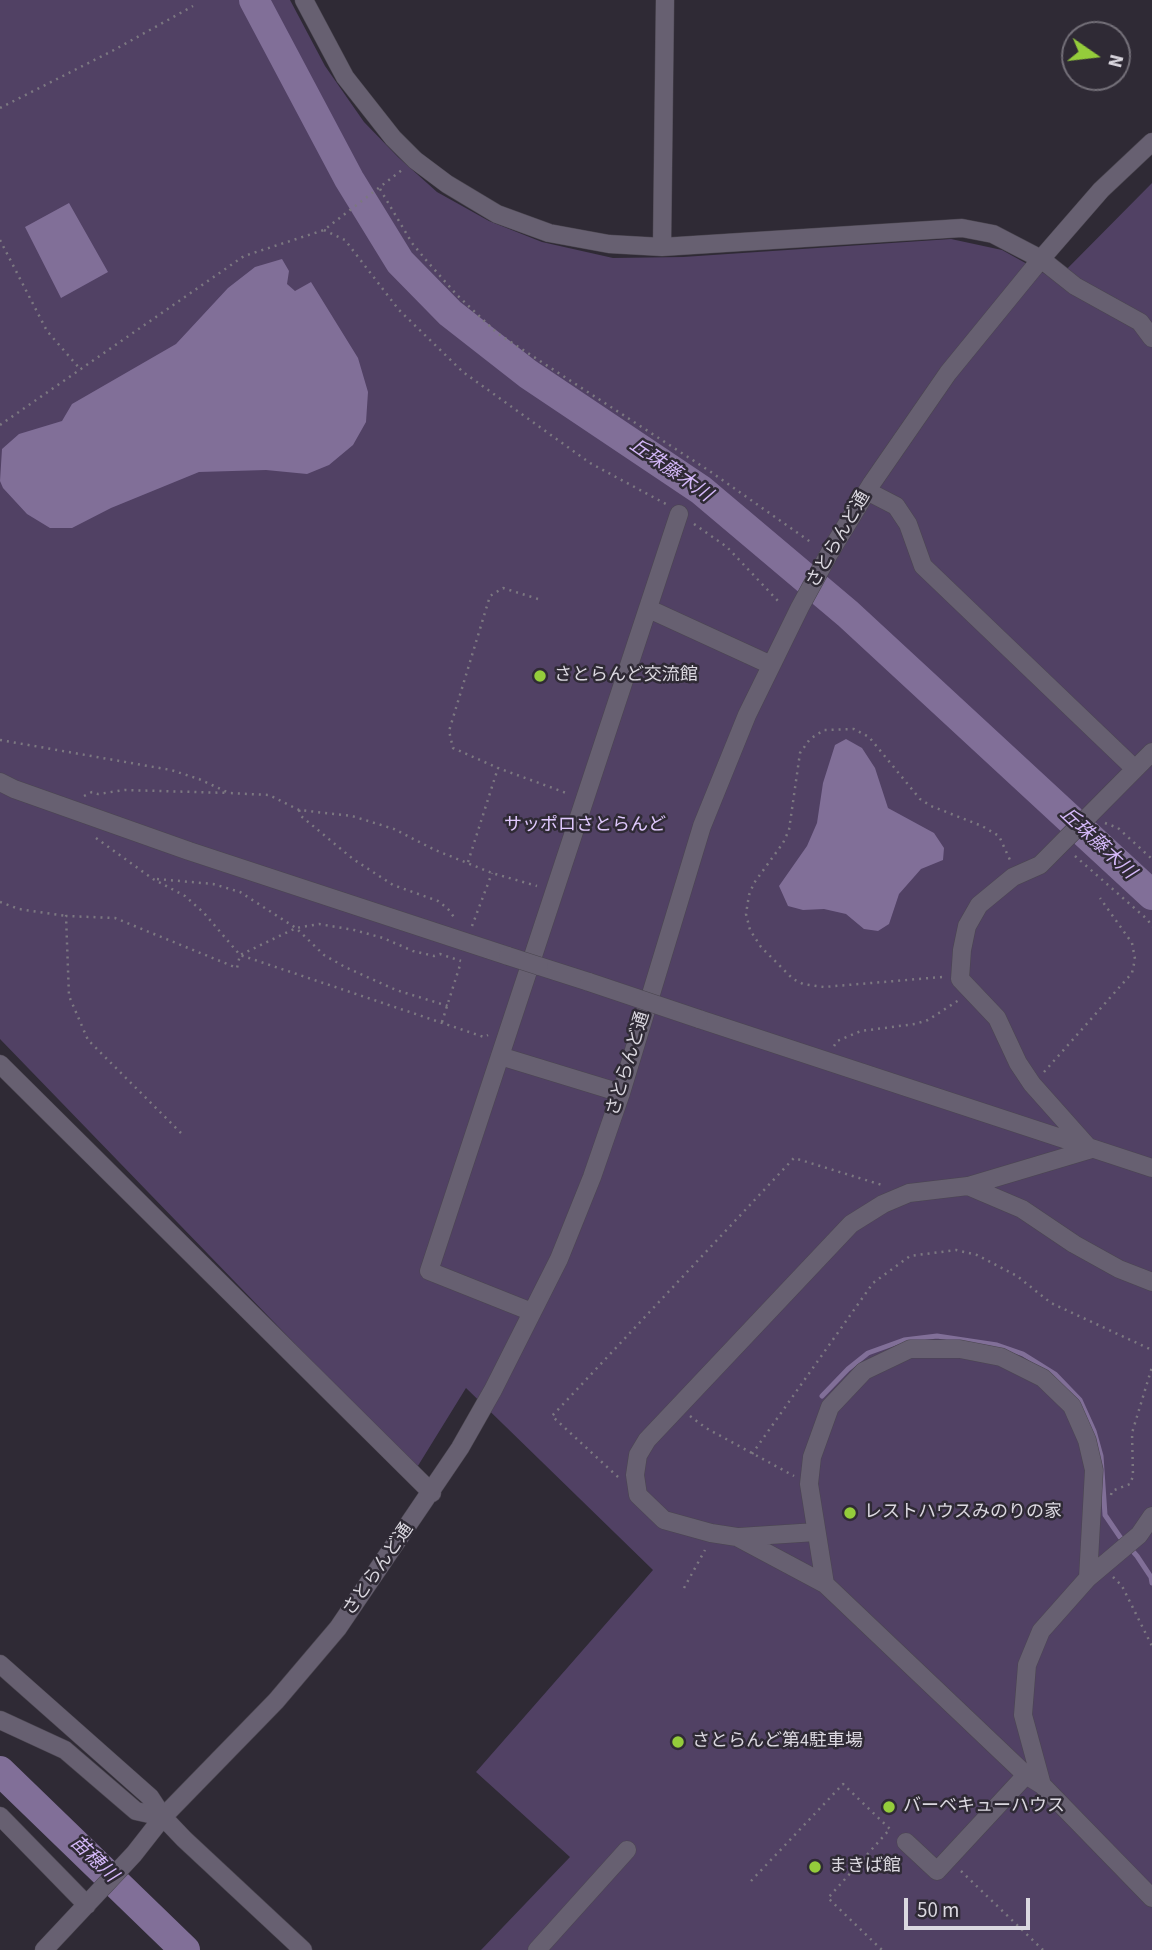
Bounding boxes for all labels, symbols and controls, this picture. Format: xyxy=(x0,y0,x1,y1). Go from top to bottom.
north arrow xyxy=(1061,21,1131,91)
text: N xyxy=(1100,51,1130,70)
water label: 丘珠藤木川 xyxy=(625,434,715,508)
street label: さとらんど通 xyxy=(803,488,875,592)
place label: さとらんど交流館 xyxy=(554,665,698,687)
marker: さとらんど交流館 xyxy=(532,668,548,684)
water label: 丘珠藤木川 xyxy=(1054,803,1140,885)
park label: サッポロさとらんど xyxy=(504,815,666,837)
street label: さとらんど通 xyxy=(603,1009,655,1119)
place label: レストハウスみのりの家 xyxy=(864,1502,1062,1524)
marker: レストハウスみのりの家 xyxy=(842,1505,858,1521)
street label: さとらんど通 xyxy=(339,1520,419,1620)
place label: さとらんど第4駐車場 xyxy=(692,1731,863,1753)
marker: さとらんど第4駐車場 xyxy=(670,1734,686,1750)
place label: バーベキューハウス xyxy=(903,1796,1065,1818)
marker: バーベキューハウス xyxy=(881,1799,897,1815)
water label: 苗穂川 xyxy=(65,1832,121,1888)
place label: まきば館 xyxy=(829,1856,901,1878)
marker: まきば館 xyxy=(807,1859,823,1875)
scale bar xyxy=(907,1884,1033,1928)
text: 50 m xyxy=(917,1895,959,1925)

